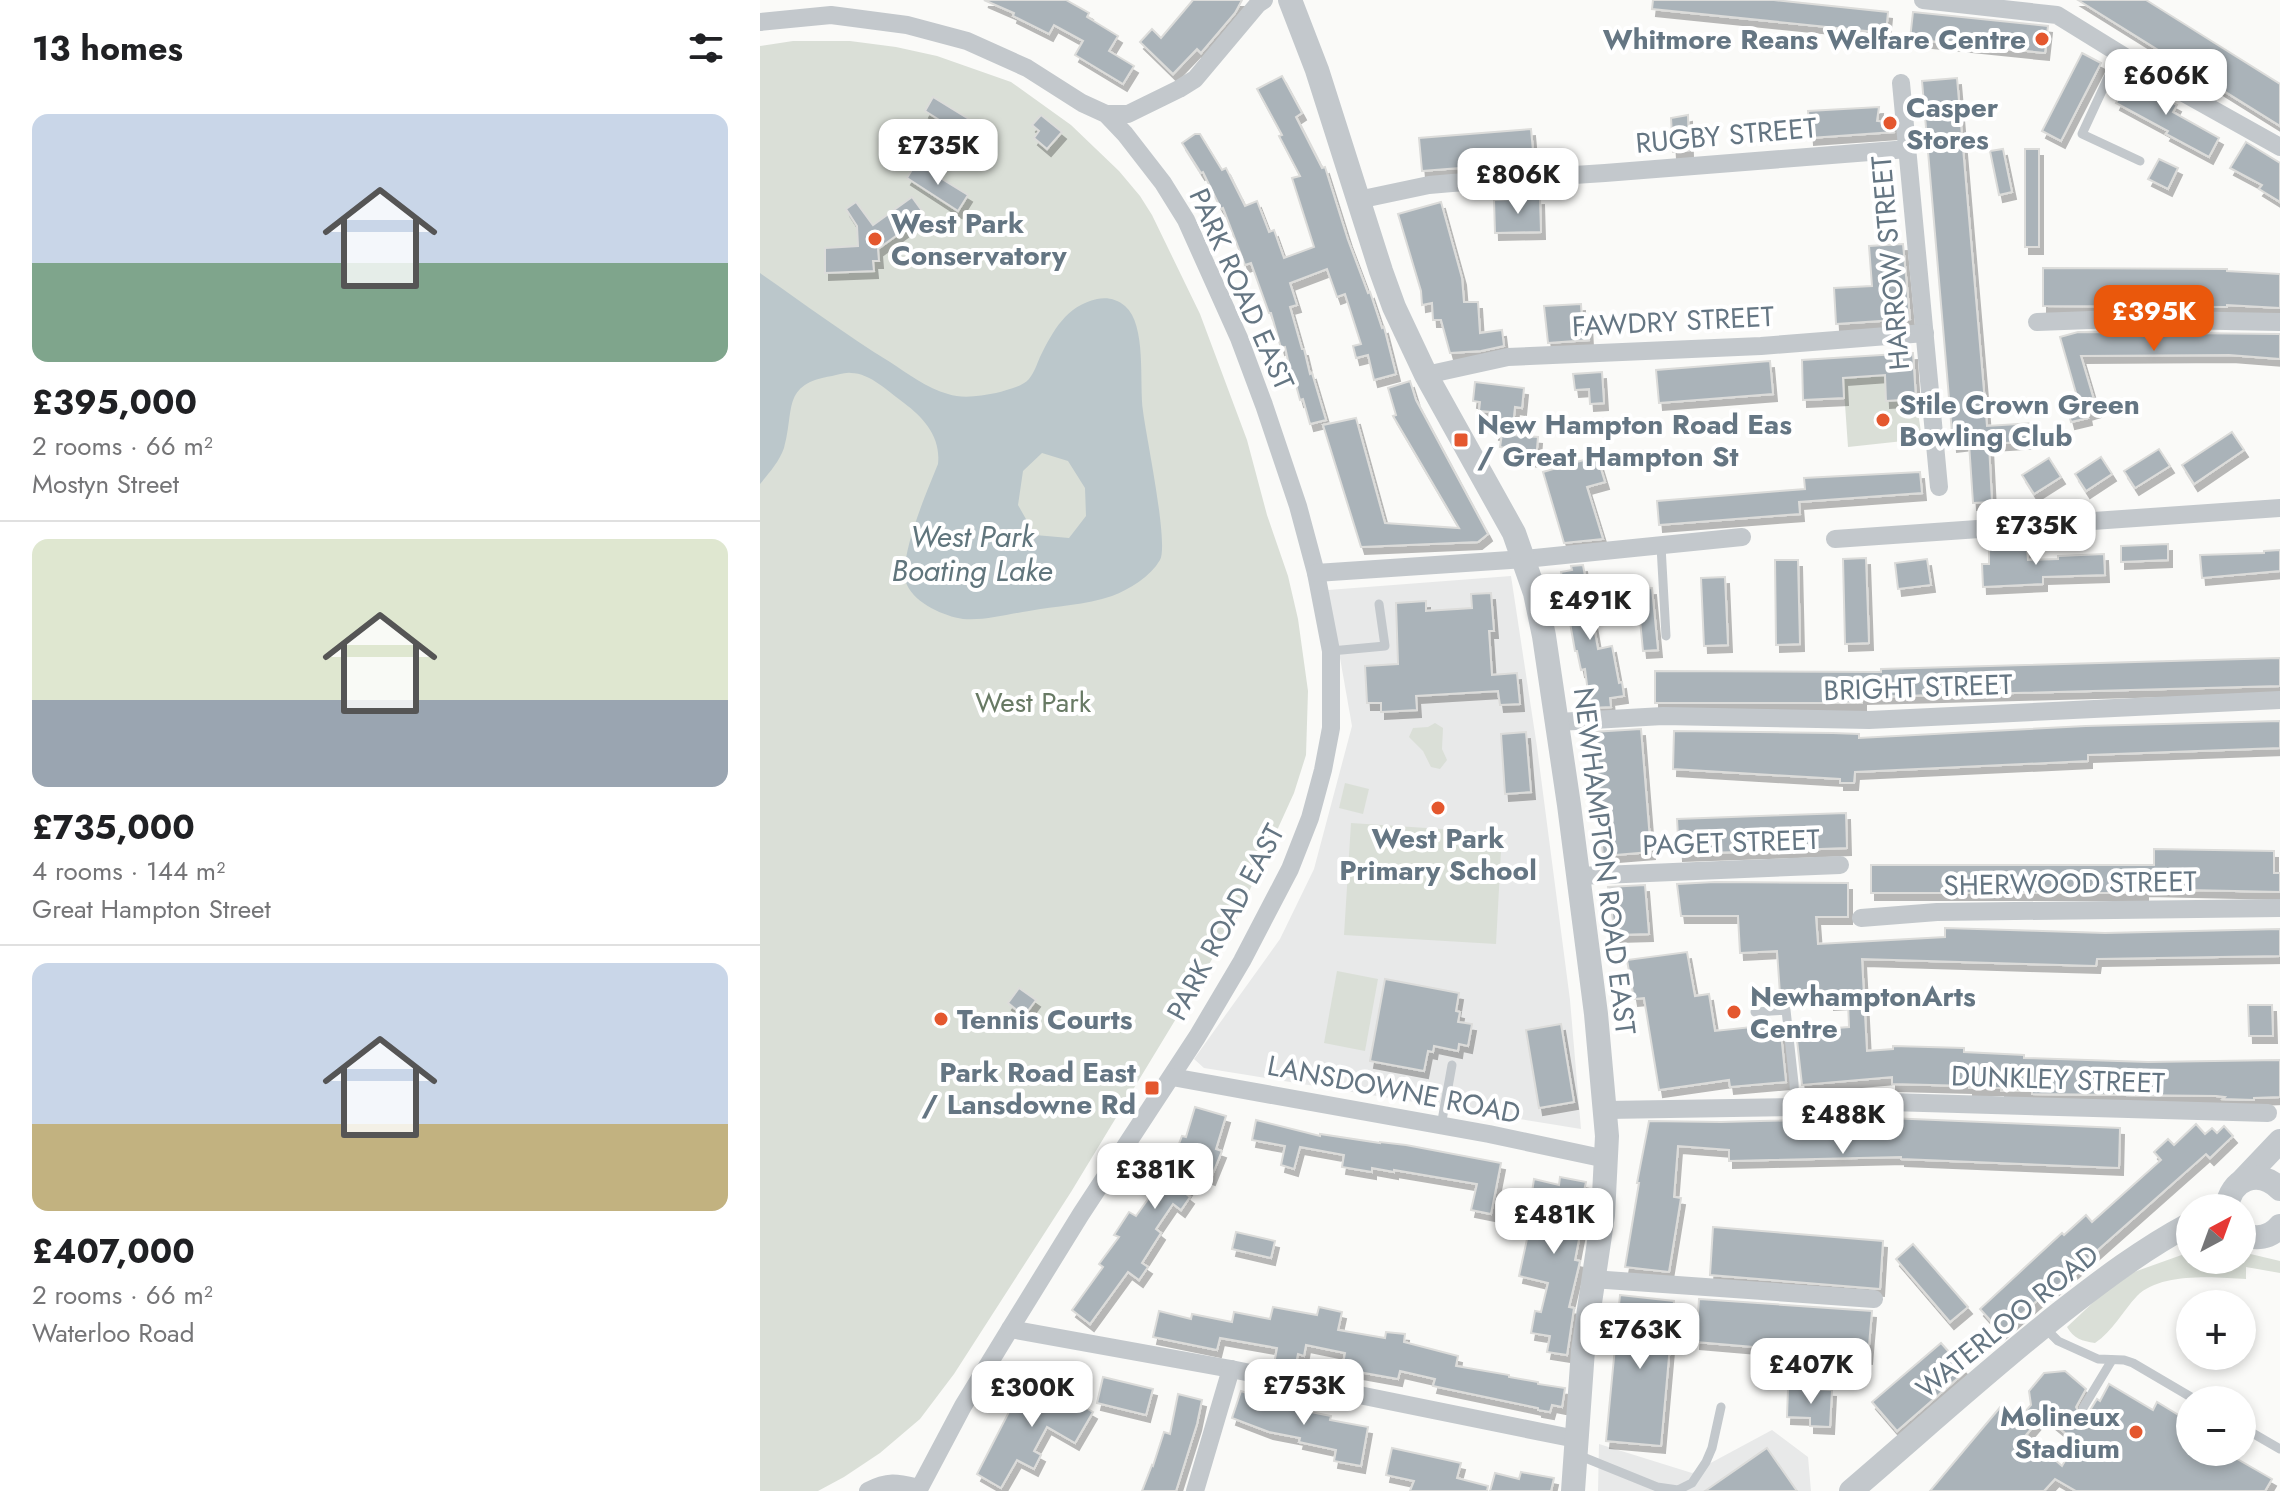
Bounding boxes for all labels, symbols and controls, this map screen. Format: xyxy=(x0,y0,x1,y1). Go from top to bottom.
place label: Whitmore Reans Welfare Centre xyxy=(1603,19,2026,60)
text: 13 homes xyxy=(32,24,183,73)
icon: filters xyxy=(684,26,728,70)
marker: Whitmore Reans Welfare Centre xyxy=(2033,30,2051,48)
pin: £606K xyxy=(2110,49,2222,117)
text: £606K xyxy=(2123,56,2209,94)
place label: Casper Stores xyxy=(1906,87,1999,160)
street label: RUGBY STREET xyxy=(1634,107,1818,164)
marker: Casper Stores xyxy=(1881,114,1899,132)
pin: £735K xyxy=(882,119,994,187)
text: £735K xyxy=(897,126,979,164)
pin: £806K xyxy=(1462,148,1574,216)
street label: HARROW STREET xyxy=(1861,154,1920,372)
text: £806K xyxy=(1476,155,1560,193)
icon: home xyxy=(308,166,452,310)
street label: PARK ROAD EAST xyxy=(1179,182,1304,397)
place label: West Park Conservatory xyxy=(891,203,1067,276)
marker: West Park Conservatory xyxy=(866,230,884,248)
pin: £395K xyxy=(2098,285,2210,353)
text: £395K xyxy=(2112,292,2196,330)
street label: FAWDRY STREET xyxy=(1571,296,1775,347)
text: £395,000 xyxy=(32,378,197,427)
place label: Stile Crown Green Bowling Club xyxy=(1899,384,2140,457)
place label: New Hampton Road Eas / Great Hampton St xyxy=(1477,404,1792,477)
marker: Stile Crown Green Bowling Club xyxy=(1874,411,1892,429)
text: 2 rooms · 66 m² xyxy=(32,427,213,465)
marker: New Hampton Road Eas / Great Hampton St xyxy=(1452,431,1470,449)
text: Mostyn Street xyxy=(32,465,179,503)
pin: £735K xyxy=(1980,499,2092,567)
text: £735K xyxy=(1995,506,2077,544)
water label: West Park Boating Lake xyxy=(891,515,1053,592)
pin: £491K xyxy=(1534,574,1646,642)
text: £491K xyxy=(1549,581,1631,619)
icon: home xyxy=(308,591,452,735)
street label: BRIGHT STREET xyxy=(1823,664,2013,711)
park label: West Park xyxy=(975,682,1092,723)
street label: NEWHAMPTON ROAD EAST xyxy=(1563,685,1646,1037)
marker: West Park Primary School xyxy=(1429,799,1447,817)
text: £735,000 xyxy=(32,803,195,852)
street label: PARK ROAD EAST xyxy=(1156,817,1294,1028)
place label: West Park Primary School xyxy=(1339,818,1537,891)
street label: PAGET STREET xyxy=(1642,819,1820,866)
text: 4 rooms · 144 m² xyxy=(32,852,225,890)
street label: SHERWOOD STREET xyxy=(1943,861,2197,906)
text: Great Hampton Street xyxy=(32,890,271,928)
place label: NewhamptonArts Centre xyxy=(1750,976,1976,1049)
place label: Tennis Courts xyxy=(957,999,1133,1040)
marker: NewhamptonArts Centre xyxy=(1725,1003,1743,1021)
marker: Tennis Courts xyxy=(932,1010,950,1028)
icon: home xyxy=(308,1015,452,1159)
street label: LANSDOWNE ROAD xyxy=(1264,1045,1524,1134)
place label: Park Road East / Lansdowne Rd xyxy=(921,1052,1136,1125)
street label: DUNKLEY STREET xyxy=(1950,1055,2166,1104)
marker: Park Road East / Lansdowne Rd xyxy=(1143,1079,1161,1097)
pin: £488K xyxy=(1787,1088,1899,1156)
text: £488K xyxy=(1801,1095,1885,1133)
pin: £381K xyxy=(1099,1143,1211,1211)
text: £381K xyxy=(1115,1150,1195,1188)
pin: £481K xyxy=(1498,1188,1610,1256)
north arrow xyxy=(2176,1194,2256,1274)
map controls xyxy=(2176,1194,2256,1466)
text: £481K xyxy=(1513,1195,1595,1233)
text: £407,000 xyxy=(32,1227,195,1276)
street label: WATERLOO ROAD xyxy=(1907,1235,2107,1408)
text: 2 rooms · 66 m² xyxy=(32,1276,213,1314)
button: + xyxy=(2176,1290,2256,1370)
pin: £763K xyxy=(1584,1303,1696,1371)
text: £763K xyxy=(1598,1310,1682,1348)
text: Waterloo Road xyxy=(32,1314,194,1352)
pin: £407K xyxy=(1755,1338,1867,1406)
text: £407K xyxy=(1768,1345,1854,1383)
pin: £753K xyxy=(1248,1359,1360,1427)
pin: £300K xyxy=(976,1361,1088,1429)
text: £753K xyxy=(1263,1366,1345,1404)
text: £300K xyxy=(990,1368,1074,1406)
button: − xyxy=(2176,1386,2256,1466)
place label: Molineux Stadium xyxy=(2000,1396,2120,1469)
marker: Molineux Stadium xyxy=(2127,1423,2145,1441)

